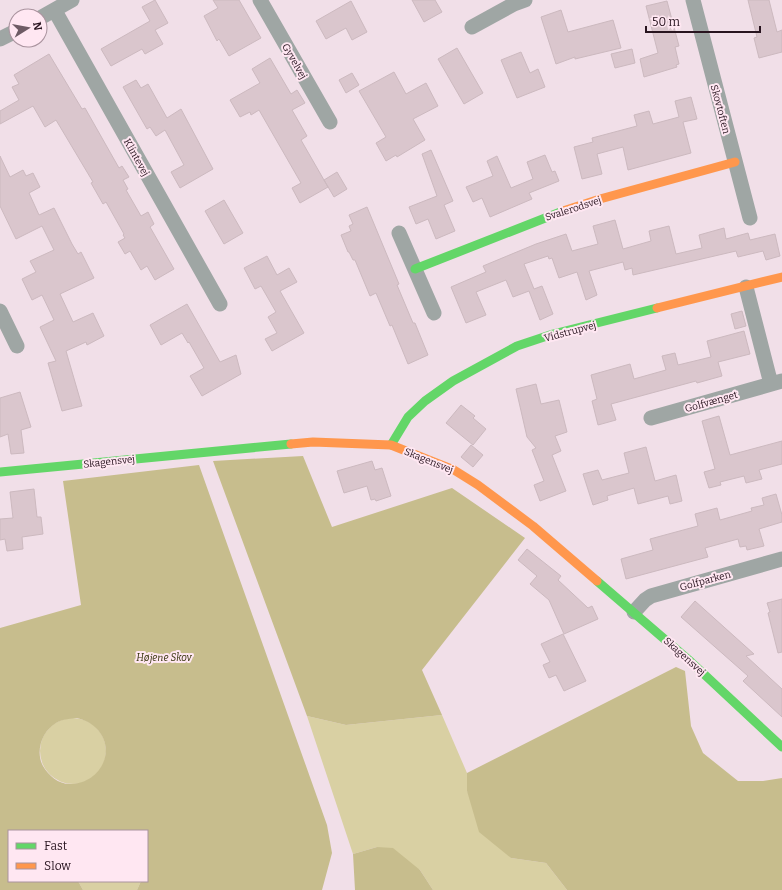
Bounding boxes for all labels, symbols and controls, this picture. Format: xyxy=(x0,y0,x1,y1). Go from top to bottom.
north arrow xyxy=(8,8,48,48)
scale bar xyxy=(646,8,760,34)
text: 50 m xyxy=(652,15,681,29)
text: N xyxy=(30,21,45,32)
street label: Gyvelvej xyxy=(279,42,309,81)
street label: Skovtoften xyxy=(708,83,733,136)
street label: Klintevej xyxy=(121,137,151,178)
street label: Svalerodsvej xyxy=(544,194,603,224)
street label: Vidstrupvej xyxy=(543,319,598,345)
street label: Golfvænget xyxy=(684,389,739,415)
street label: Skagensvej xyxy=(402,446,455,476)
street label: Skagensvej xyxy=(83,453,136,471)
street label: Golfparken xyxy=(678,568,733,594)
street label: Skagensvej xyxy=(661,635,708,679)
park label: Højene Skov xyxy=(136,652,193,664)
legend xyxy=(8,830,148,882)
text: Fast xyxy=(44,839,68,853)
text: Slow xyxy=(44,859,71,873)

